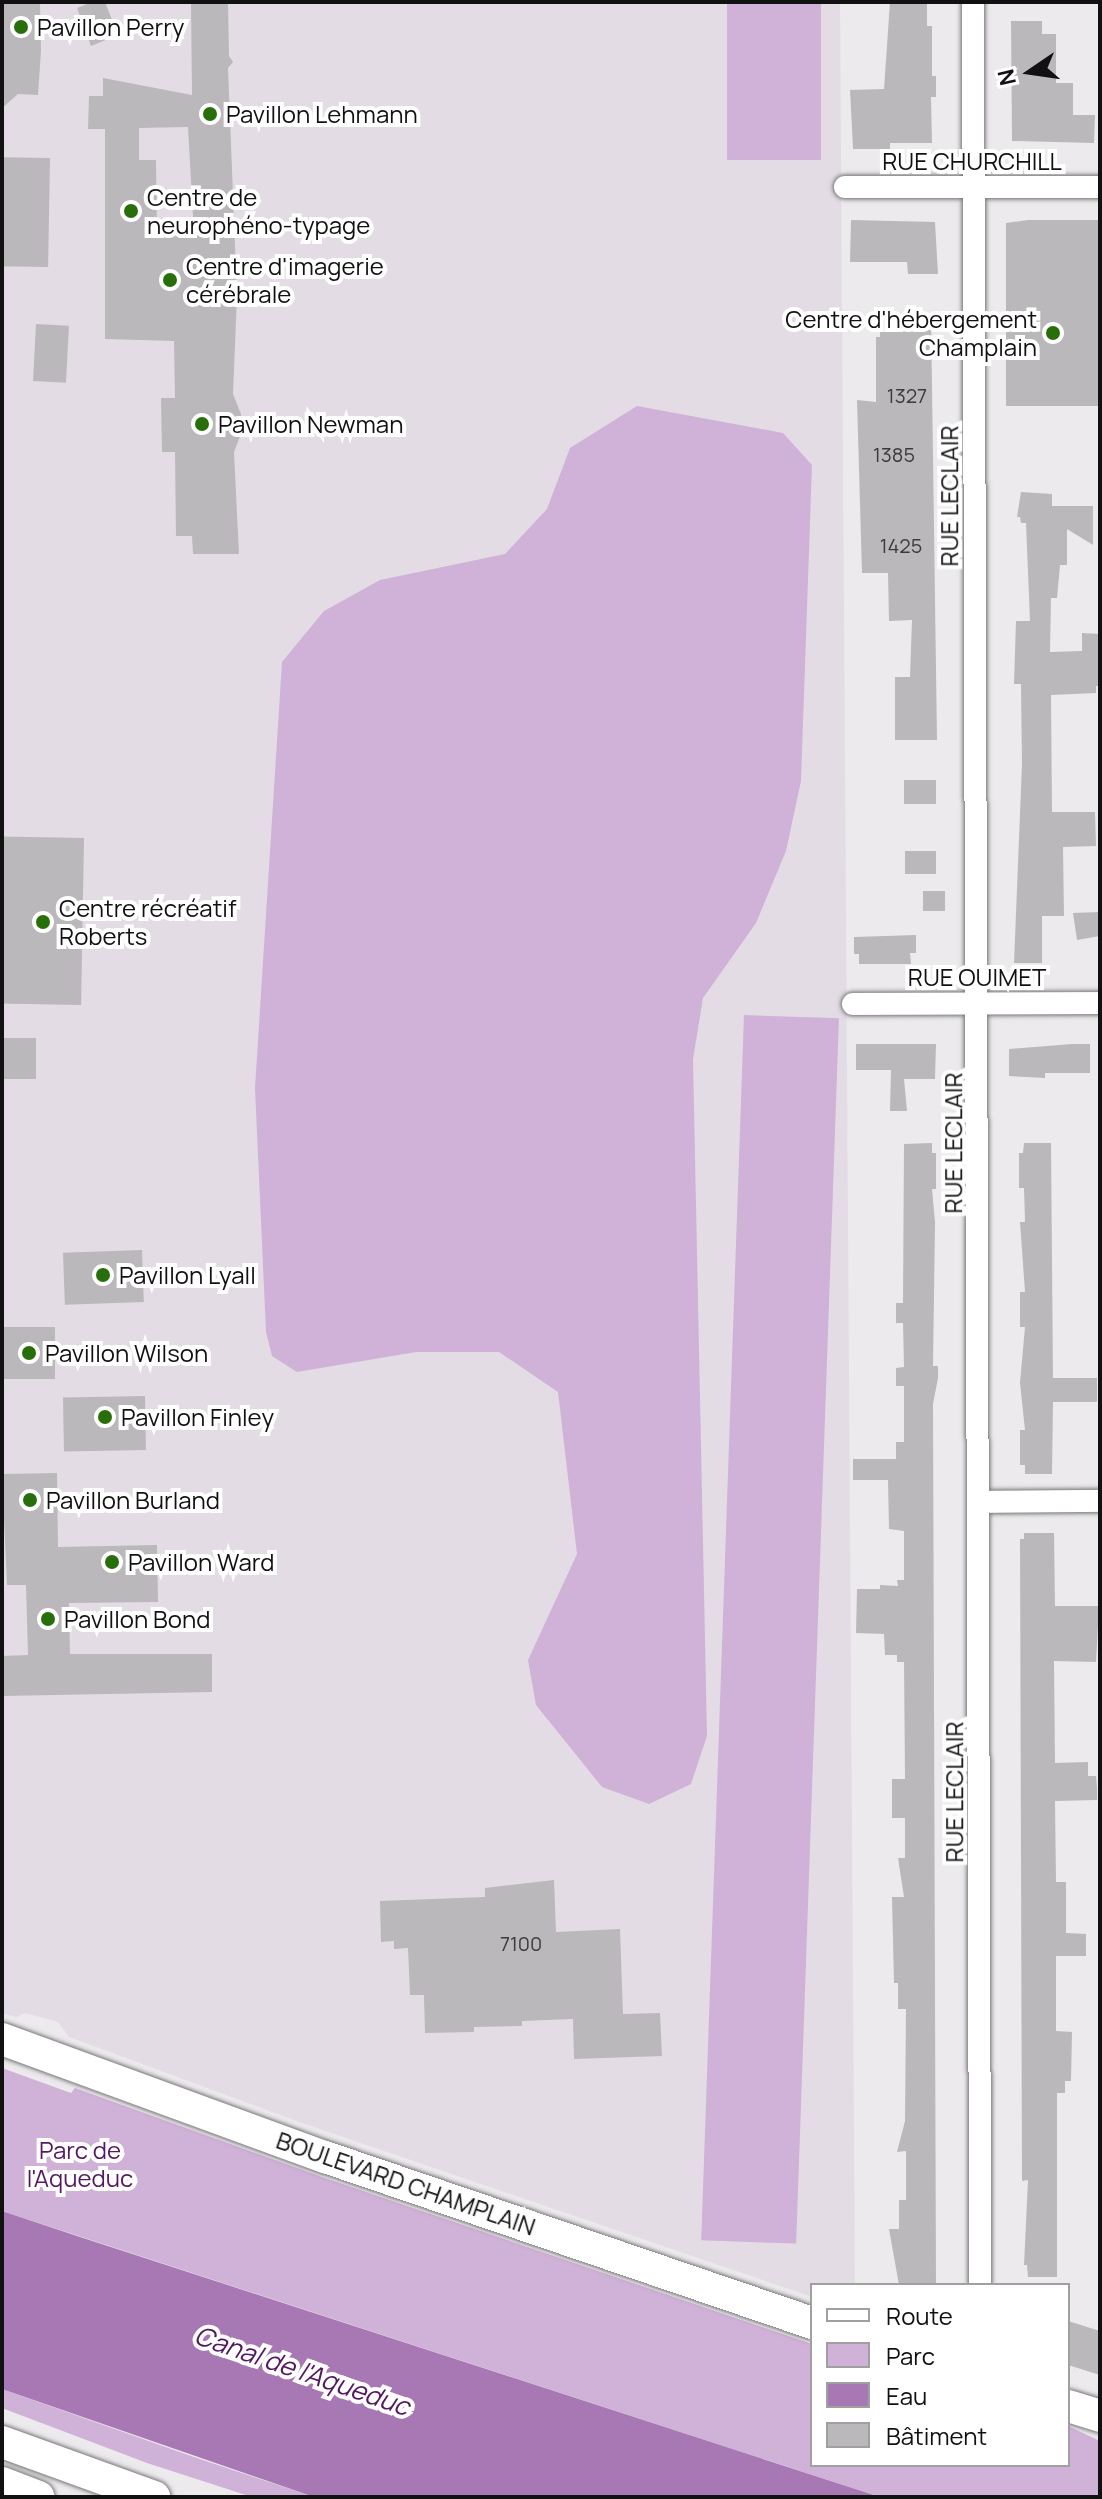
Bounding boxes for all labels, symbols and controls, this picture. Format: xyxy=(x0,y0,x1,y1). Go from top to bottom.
place label: Pavillon Perry xyxy=(37,13,184,41)
marker: Pavillon Perry xyxy=(12,18,30,36)
north arrow xyxy=(990,32,1070,112)
text: N xyxy=(990,66,1023,88)
place label: Pavillon Lehmann xyxy=(226,100,418,128)
marker: Pavillon Lehmann xyxy=(201,105,219,123)
street label: RUE CHURCHILL xyxy=(882,147,1062,175)
place label: Centre de neurophéno-typage xyxy=(147,183,370,239)
marker: Centre de neurophéno-typage xyxy=(122,202,140,220)
place label: Centre d'imagerie cérébrale xyxy=(186,252,384,308)
marker: Centre d'imagerie cérébrale xyxy=(161,271,179,289)
place label: Centre d'hébergement Champlain xyxy=(785,305,1037,361)
marker: Centre d'hébergement Champlain xyxy=(1044,324,1062,342)
house number: 1327 xyxy=(887,383,927,407)
place label: Pavillon Newman xyxy=(218,410,403,438)
marker: Pavillon Newman xyxy=(193,415,211,433)
street label: RUE LECLAIR xyxy=(935,425,963,567)
house number: 1385 xyxy=(873,442,915,466)
house number: 1425 xyxy=(880,533,922,557)
place label: Centre récréatif Roberts xyxy=(59,894,236,950)
marker: Centre récréatif Roberts xyxy=(34,913,52,931)
street label: RUE OUIMET xyxy=(908,963,1046,991)
street label: RUE LECLAIR xyxy=(939,1072,967,1214)
place label: Pavillon Lyall xyxy=(119,1261,256,1289)
marker: Pavillon Lyall xyxy=(94,1266,112,1284)
place label: Pavillon Wilson xyxy=(45,1339,208,1367)
marker: Pavillon Wilson xyxy=(20,1344,38,1362)
place label: Pavillon Finley xyxy=(121,1403,274,1431)
marker: Pavillon Finley xyxy=(96,1408,114,1426)
place label: Pavillon Burland xyxy=(46,1486,220,1514)
marker: Pavillon Burland xyxy=(21,1491,39,1509)
place label: Pavillon Ward xyxy=(128,1548,274,1576)
marker: Pavillon Ward xyxy=(103,1553,121,1571)
place label: Pavillon Bond xyxy=(64,1605,210,1633)
marker: Pavillon Bond xyxy=(39,1610,57,1628)
street label: RUE LECLAIR xyxy=(940,1721,968,1863)
house number: 7100 xyxy=(500,1931,542,1955)
street label: BOULEVARD CHAMPLAIN xyxy=(273,2125,539,2241)
park label: Parc de l'Aqueduc xyxy=(27,2136,133,2192)
legend xyxy=(810,2283,1070,2467)
text: Route xyxy=(886,2299,953,2332)
water label: Canal de l'Aqueduc xyxy=(190,2320,414,2422)
text: Parc xyxy=(886,2339,935,2372)
text: Eau xyxy=(886,2379,927,2412)
text: Bâtiment xyxy=(886,2419,987,2452)

